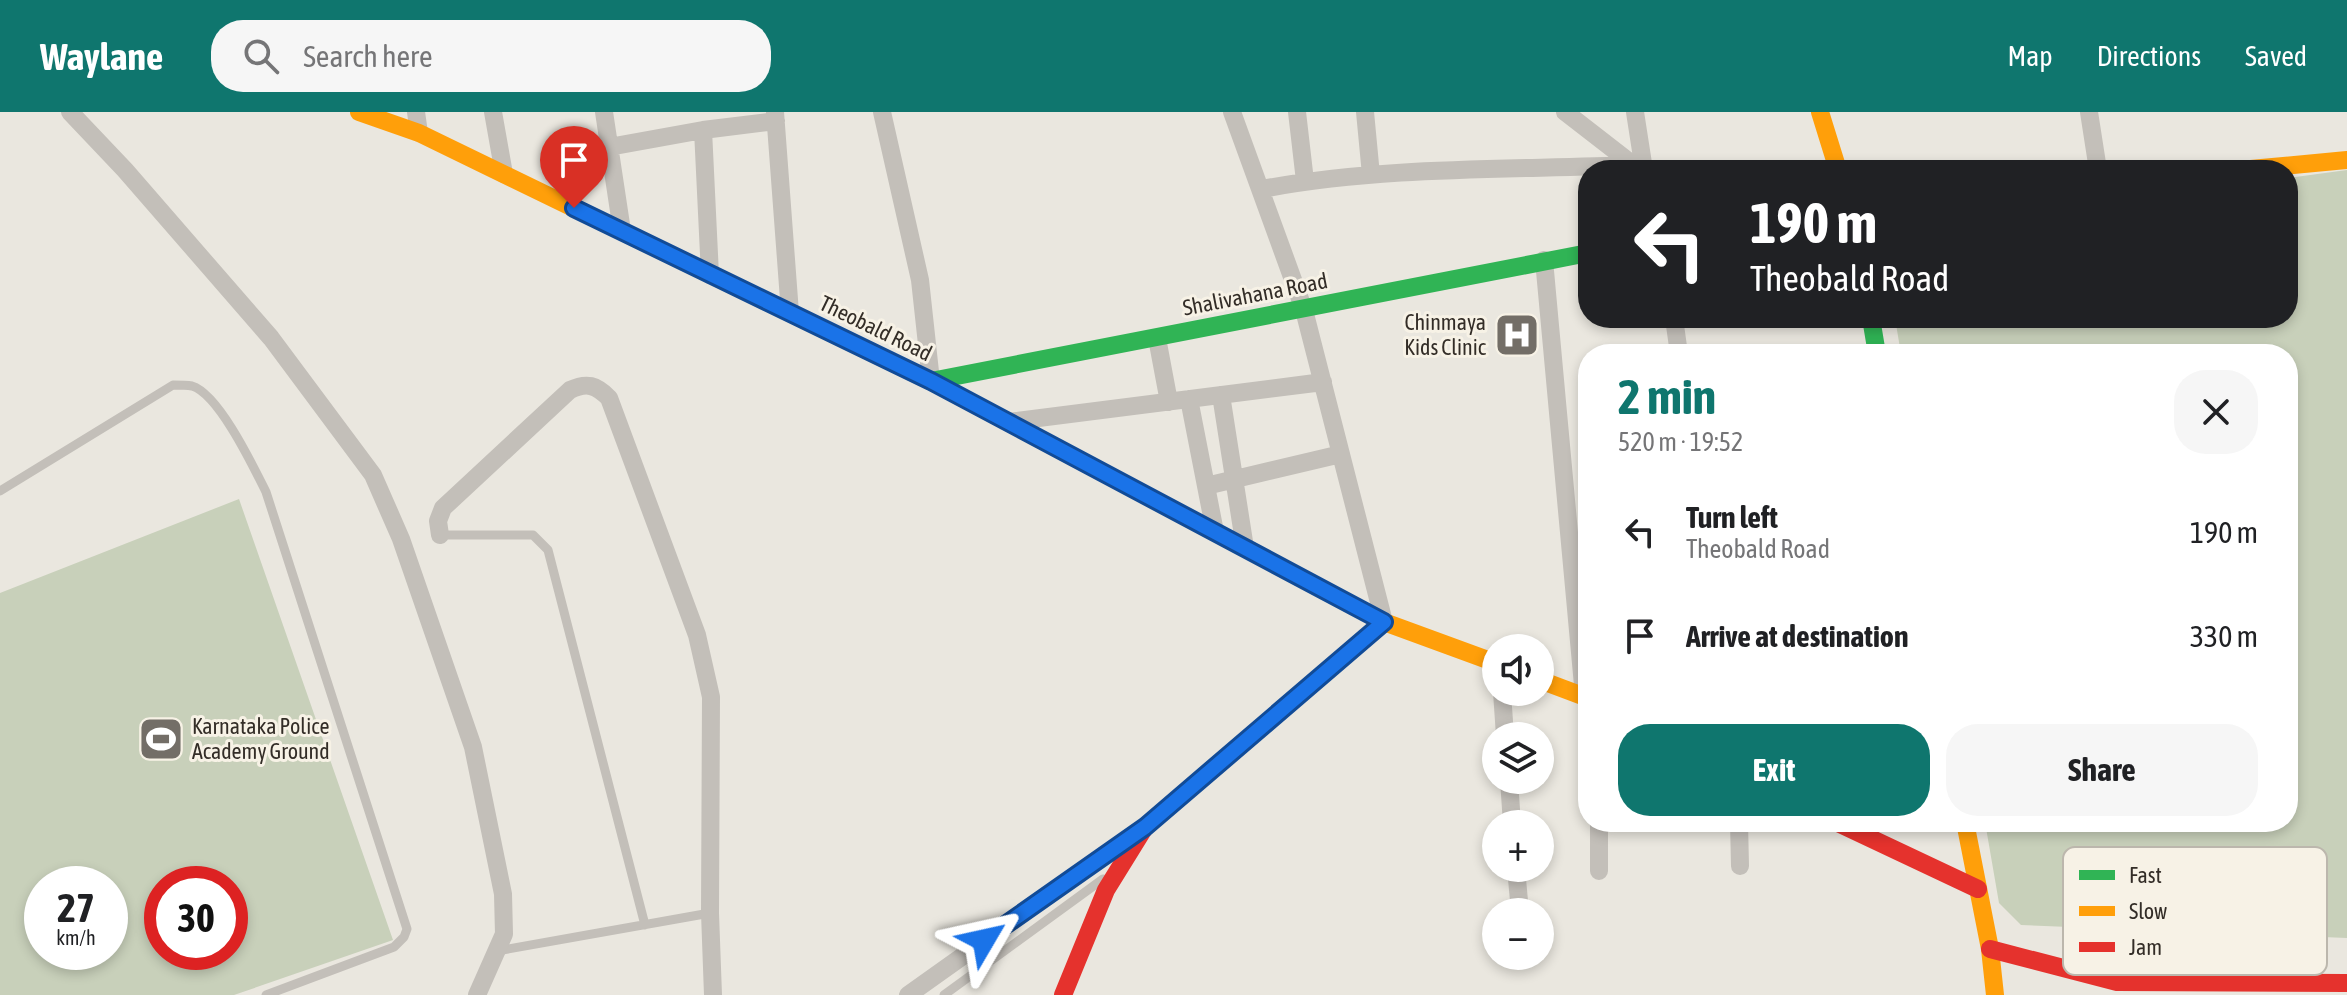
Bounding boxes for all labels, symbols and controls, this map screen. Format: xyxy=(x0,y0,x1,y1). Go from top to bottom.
search box xyxy=(211,20,771,92)
icon: search xyxy=(239,34,283,78)
text: Waylane xyxy=(40,35,163,78)
text: Search here xyxy=(303,39,433,73)
text: Map xyxy=(2008,40,2053,72)
text: Directions xyxy=(2097,40,2201,72)
text: Saved xyxy=(2245,40,2307,72)
pin xyxy=(540,126,608,208)
icon: arrive xyxy=(552,138,596,182)
text: 190 m xyxy=(1750,191,1877,255)
icon: left xyxy=(1618,192,1722,296)
text: Theobald Road xyxy=(1750,257,1949,299)
street label: Shalivahana Road xyxy=(1180,267,1330,321)
street label: Theobald Road xyxy=(816,290,936,366)
place label: Chinmaya Kids Clinic xyxy=(1404,309,1487,360)
hospital icon: Chinmaya Kids Clinic xyxy=(1493,311,1541,359)
text: 2 min xyxy=(1618,369,1716,424)
button: close xyxy=(2174,370,2258,454)
text: 520 m · 19:52 xyxy=(1618,427,1743,457)
text: Turn left xyxy=(1686,500,1778,534)
icon: left xyxy=(1618,510,1662,554)
text: 190 m xyxy=(2190,515,2258,549)
text: Theobald Road xyxy=(1686,534,1830,564)
icon: arrive xyxy=(1618,614,1662,658)
text: Arrive at destination xyxy=(1686,619,1908,653)
text: 330 m xyxy=(2190,619,2258,653)
map controls xyxy=(1482,634,1554,970)
button: sound xyxy=(1482,634,1554,706)
place label: Karnataka Police Academy Ground xyxy=(192,713,330,764)
sports icon: Karnataka Police Academy Ground xyxy=(137,715,185,763)
button: layers xyxy=(1482,722,1554,794)
button: Exit xyxy=(1618,724,1930,816)
button: Share xyxy=(1946,724,2258,816)
button: + xyxy=(1482,810,1554,882)
legend xyxy=(2063,847,2327,975)
text: Fast xyxy=(2129,862,2162,888)
speed limit sign: 30 xyxy=(144,866,248,970)
text: 27 xyxy=(57,885,95,930)
position arrow xyxy=(942,898,1026,982)
button: − xyxy=(1482,898,1554,970)
text: Slow xyxy=(2129,898,2167,924)
text: km/h xyxy=(56,926,96,949)
text: Jam xyxy=(2129,934,2162,960)

